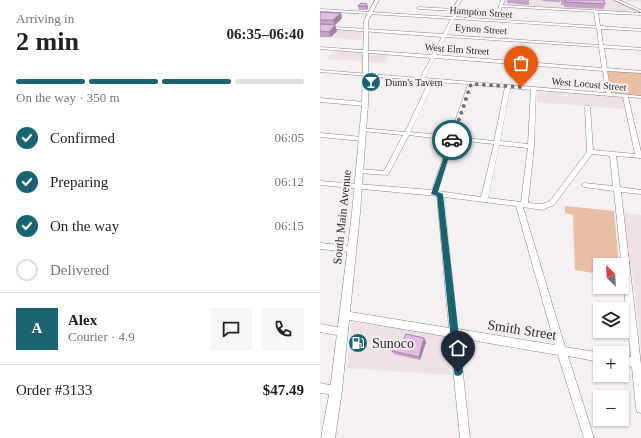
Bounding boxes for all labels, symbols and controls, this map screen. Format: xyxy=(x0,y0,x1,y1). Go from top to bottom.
street label: Hampton Street xyxy=(449,4,513,20)
text: Arriving in xyxy=(16,11,74,26)
street label: Eynon Street xyxy=(455,22,508,36)
text: 06:35–06:40 xyxy=(227,26,304,42)
text: 2 min xyxy=(16,27,79,56)
street label: West Elm Street xyxy=(424,41,490,57)
pin xyxy=(504,46,538,87)
icon: bag xyxy=(510,52,532,74)
bar icon: Dunn's Tavern xyxy=(360,71,382,93)
street label: West Locust Street xyxy=(551,75,627,93)
place label: Dunn's Tavern xyxy=(385,77,443,88)
text: On the way · 350 m xyxy=(16,90,120,105)
courier xyxy=(432,120,472,160)
icon: check xyxy=(16,127,38,149)
icon: car xyxy=(441,129,463,151)
text: Confirmed xyxy=(50,130,115,146)
text: 06:05 xyxy=(274,130,304,145)
street label: South Main Avenue xyxy=(330,169,354,265)
icon: check xyxy=(16,171,38,193)
text: Preparing xyxy=(50,174,108,190)
text: 06:12 xyxy=(274,174,304,189)
icon: check xyxy=(16,215,38,237)
text: On the way xyxy=(50,218,119,234)
text: 06:15 xyxy=(274,218,304,233)
north arrow xyxy=(593,258,629,294)
map controls xyxy=(593,258,629,426)
text: Delivered xyxy=(50,262,109,278)
button: layers xyxy=(593,302,629,338)
button: chat xyxy=(210,308,252,350)
button: phone xyxy=(262,308,304,350)
text: Alex xyxy=(68,312,97,328)
street label: Smith Street xyxy=(486,317,558,343)
text: A xyxy=(32,320,42,336)
text: Courier · 4.9 xyxy=(68,329,135,344)
pin xyxy=(441,331,475,372)
fuel station icon: Sunoco xyxy=(347,332,369,354)
place label: Sunoco xyxy=(372,336,414,351)
icon: home xyxy=(447,337,469,359)
button: + xyxy=(593,346,629,382)
text: Order #3133 xyxy=(16,382,92,398)
text: $47.49 xyxy=(263,382,304,398)
button: − xyxy=(593,390,629,426)

